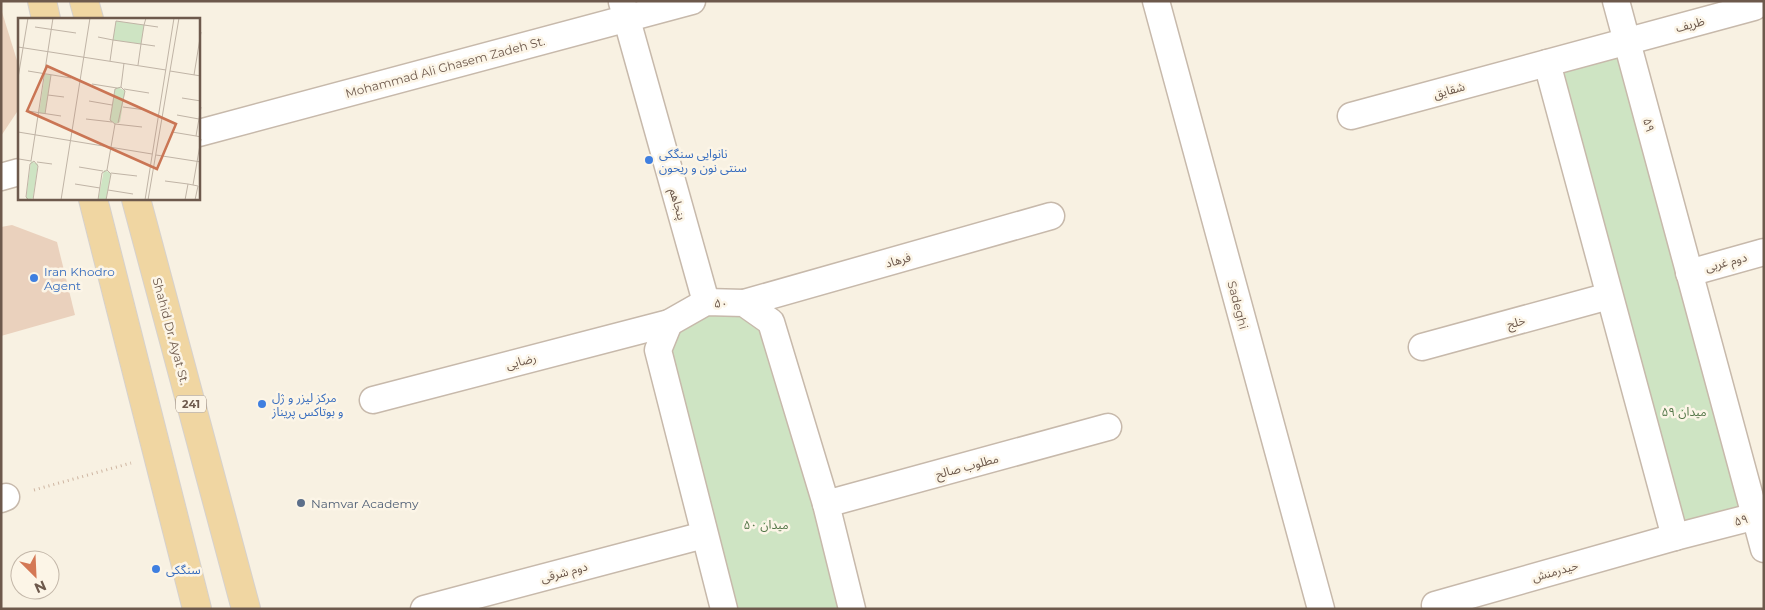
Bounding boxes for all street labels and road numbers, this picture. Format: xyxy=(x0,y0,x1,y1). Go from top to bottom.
street label: ظریف xyxy=(1674,13,1706,35)
street label: Mohammad Ali Ghasem Zadeh St. xyxy=(344,33,546,101)
street label: شقایق xyxy=(1432,79,1467,102)
street label: ۵۹ xyxy=(1640,116,1658,134)
street label: پنجاهم xyxy=(664,186,690,222)
street label: فرهاد xyxy=(884,249,912,271)
street label: دوم غربی xyxy=(1704,249,1749,277)
street label: Shahid Dr. Ayat St. xyxy=(150,276,192,386)
street label: Sadeghi xyxy=(1224,279,1252,331)
street label: ۵۰ xyxy=(714,295,728,311)
street label: خلج xyxy=(1505,312,1527,334)
street label: رضایی xyxy=(504,350,538,372)
road number: 241 xyxy=(176,396,206,412)
street label: مطلوب صالح xyxy=(934,450,1001,484)
street label: ۵۹ xyxy=(1732,511,1750,529)
street label: حیدرمنش xyxy=(1530,557,1580,585)
street label: دوم شرقی xyxy=(539,558,590,587)

